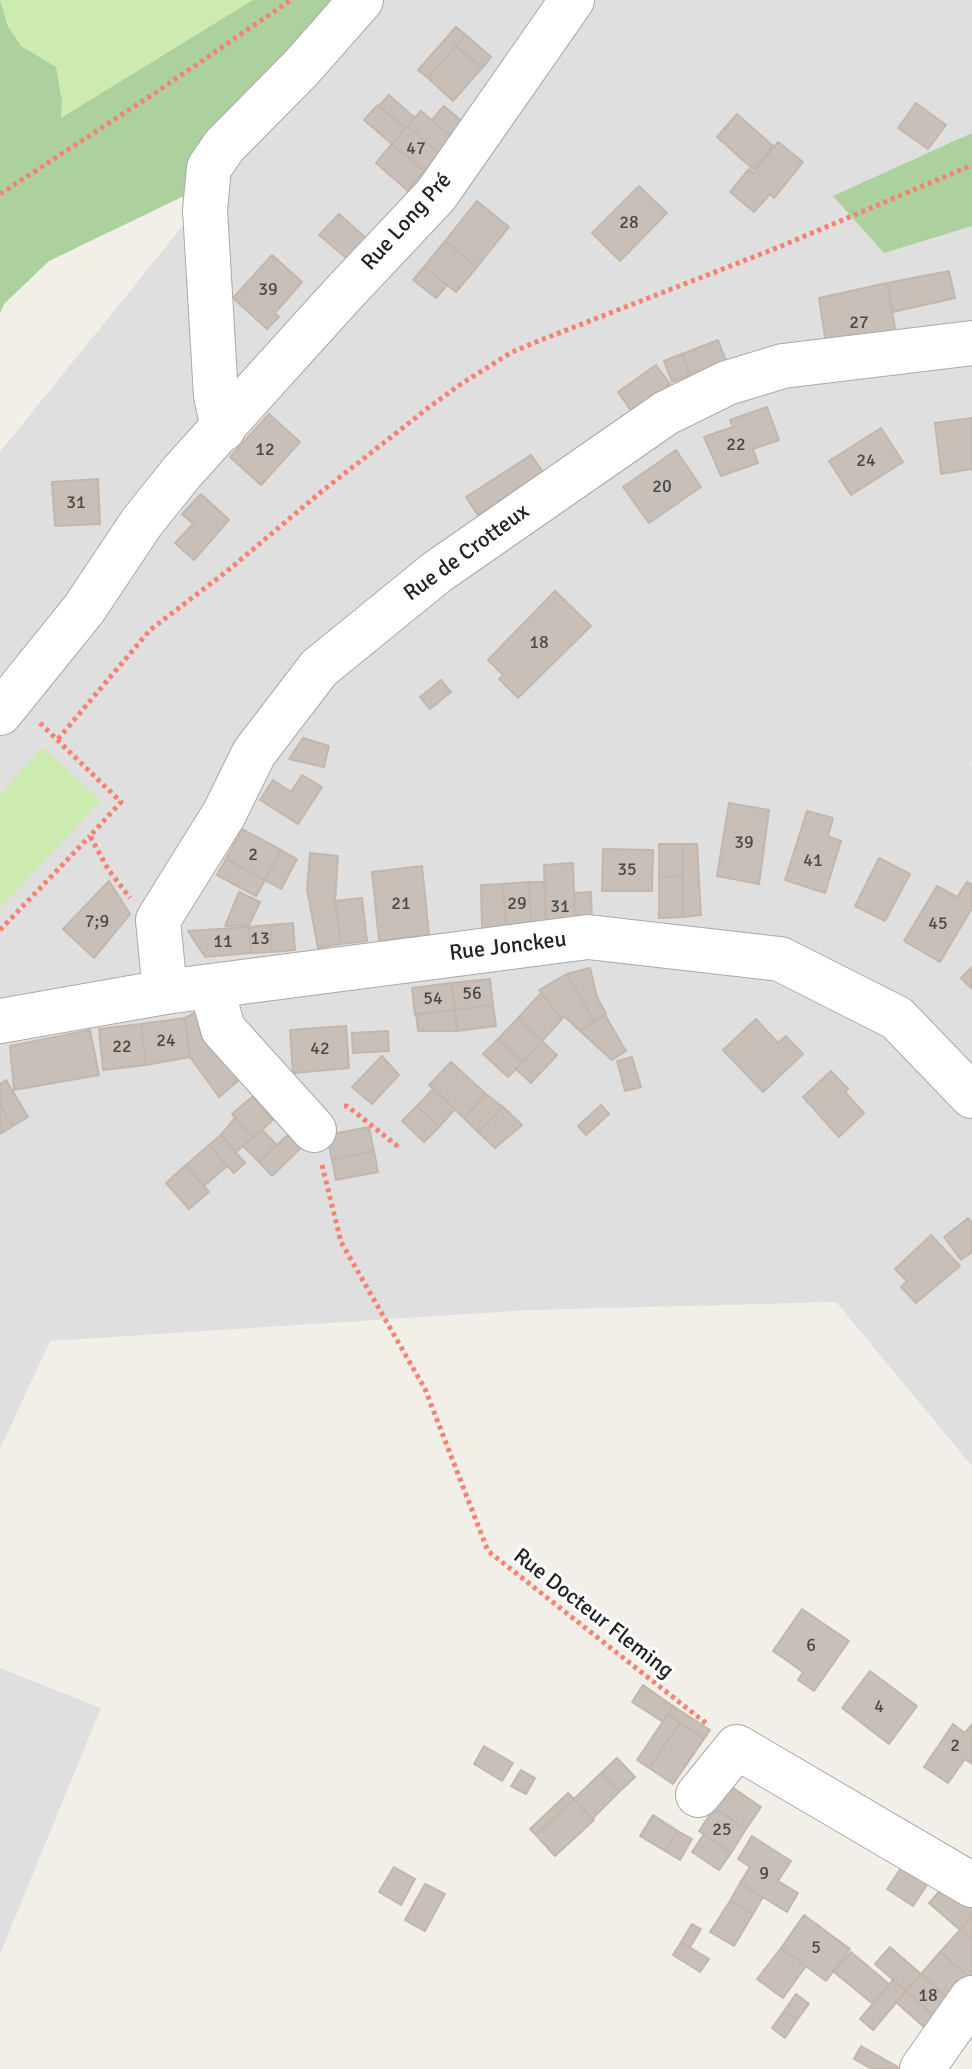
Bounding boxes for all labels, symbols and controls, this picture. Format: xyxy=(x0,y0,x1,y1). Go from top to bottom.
house number: 47 xyxy=(406,138,426,160)
street label: Rue Long Pré xyxy=(356,168,458,276)
house number: 28 xyxy=(619,212,639,234)
house number: 39 xyxy=(258,279,278,301)
house number: 27 xyxy=(849,312,869,334)
house number: 22 xyxy=(726,434,746,456)
house number: 12 xyxy=(255,439,275,461)
house number: 24 xyxy=(856,450,876,472)
house number: 20 xyxy=(652,476,672,498)
house number: 31 xyxy=(66,492,86,514)
street label: Rue de Crotteux xyxy=(399,499,535,607)
house number: 18 xyxy=(529,632,549,654)
house number: 39 xyxy=(734,832,754,854)
house number: 2 xyxy=(248,844,258,866)
house number: 41 xyxy=(803,850,823,872)
house number: 35 xyxy=(617,859,637,881)
house number: 21 xyxy=(391,893,411,915)
house number: 29 xyxy=(507,893,527,915)
house number: 31 xyxy=(550,896,570,918)
house number: 7;9 xyxy=(85,911,109,933)
house number: 45 xyxy=(928,913,948,935)
street label: Rue Jonckeu xyxy=(448,927,568,967)
house number: 13 xyxy=(250,928,270,950)
house number: 11 xyxy=(213,931,233,953)
house number: 56 xyxy=(462,983,482,1005)
house number: 54 xyxy=(423,988,443,1010)
house number: 24 xyxy=(156,1030,176,1052)
house number: 22 xyxy=(112,1036,132,1058)
house number: 42 xyxy=(310,1038,330,1060)
street label: Rue Docteur Fleming xyxy=(508,1543,678,1685)
house number: 6 xyxy=(806,1635,816,1657)
house number: 4 xyxy=(874,1696,884,1718)
house number: 2 xyxy=(950,1735,960,1757)
house number: 25 xyxy=(712,1819,732,1841)
house number: 9 xyxy=(759,1863,769,1885)
house number: 5 xyxy=(811,1937,821,1959)
house number: 18 xyxy=(918,1985,938,2007)

